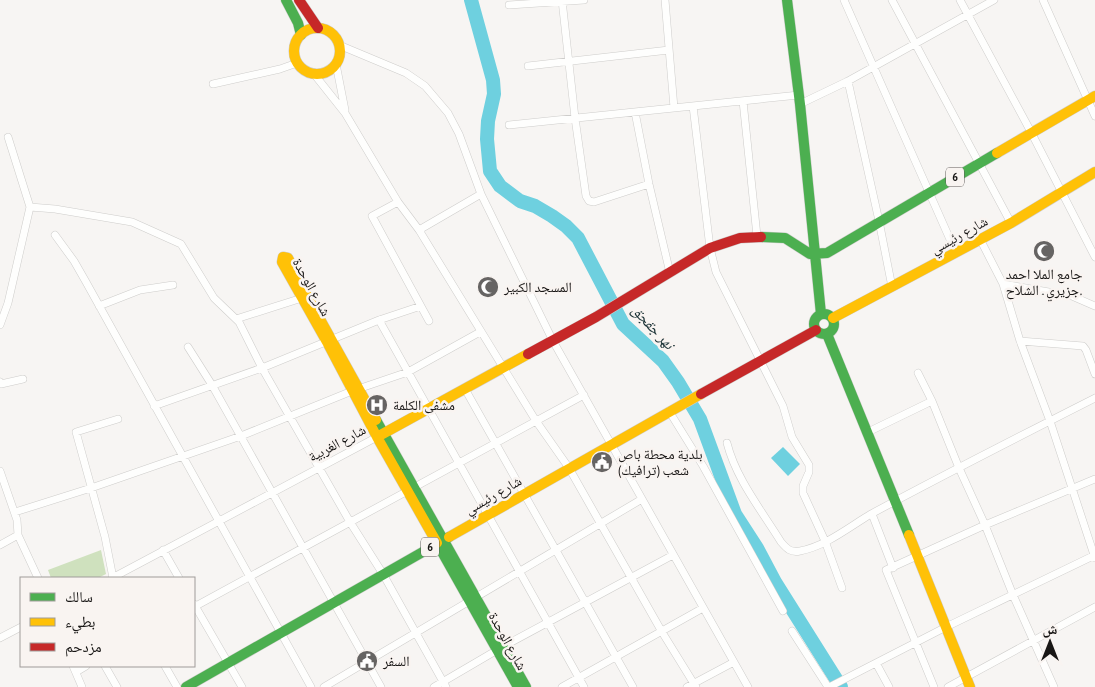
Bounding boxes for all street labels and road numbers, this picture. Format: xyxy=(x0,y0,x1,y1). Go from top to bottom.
road number: 6 xyxy=(946,168,964,186)
street label: شارع رئيسي xyxy=(927,212,992,260)
street label: شارع الوحدة xyxy=(288,255,335,320)
street label: شارع الغربية xyxy=(305,420,369,467)
street label: شارع رئيسي xyxy=(461,472,526,521)
road number: 6 xyxy=(421,538,439,556)
street label: شارع الوحدة xyxy=(484,609,531,674)

